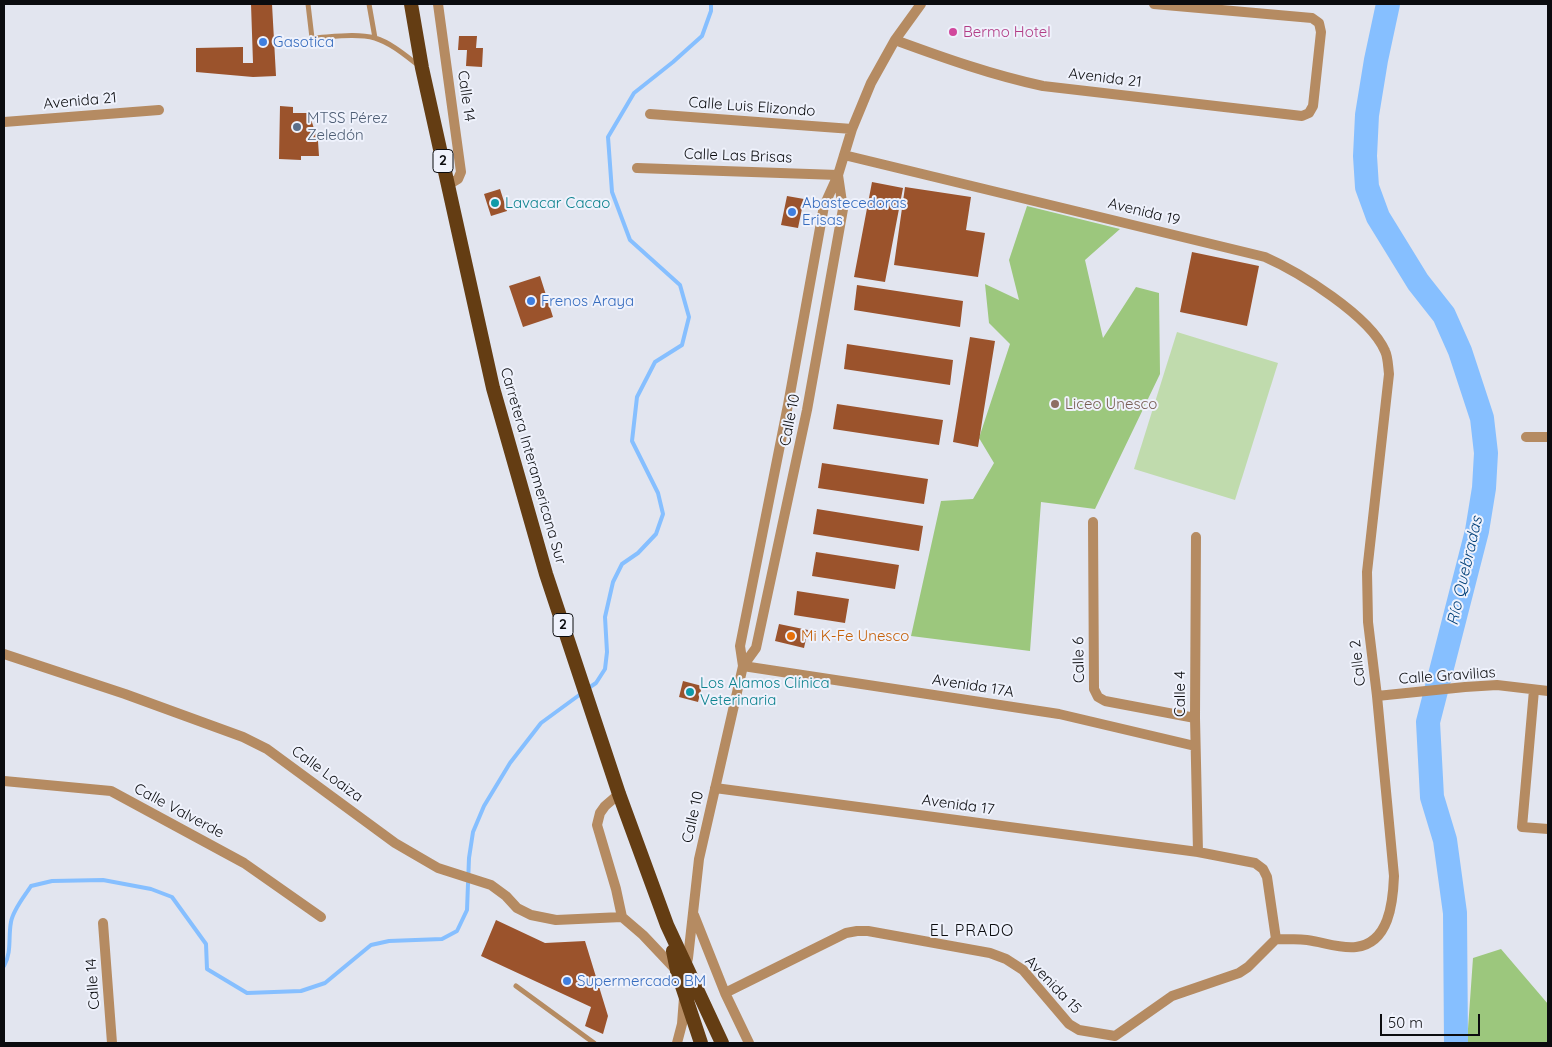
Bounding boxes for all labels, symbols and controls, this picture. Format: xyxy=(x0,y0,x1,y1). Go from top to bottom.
place label: Bermo Hotel xyxy=(963,23,1051,41)
marker: Bermo Hotel xyxy=(947,26,959,38)
place label: Gasotica xyxy=(273,33,334,51)
marker: Gasotica xyxy=(257,36,269,48)
street label: Avenida 21 xyxy=(1067,65,1143,91)
street label: Calle 14 xyxy=(454,69,478,123)
street label: Avenida 21 xyxy=(43,89,117,113)
street label: Calle Luis Elizondo xyxy=(688,94,816,120)
place label: MTSS Pérez Zeledón xyxy=(307,109,388,144)
marker: MTSS Pérez Zeledón xyxy=(291,121,303,133)
street label: Calle Las Brisas xyxy=(684,145,792,167)
road number: 2 xyxy=(433,150,453,172)
place label: Lavacar Cacao xyxy=(505,194,610,212)
place label: Abastecedoras Erisas xyxy=(802,194,907,229)
street label: Avenida 19 xyxy=(1106,194,1182,230)
marker: Lavacar Cacao xyxy=(489,197,501,209)
marker: Abastecedoras Erisas xyxy=(786,206,798,218)
place label: Frenos Araya xyxy=(541,292,634,310)
marker: Frenos Araya xyxy=(525,295,537,307)
street label: Carretera Interamericana Sur xyxy=(496,365,570,567)
street label: Calle 10 xyxy=(776,392,804,448)
place label: Liceo Unesco xyxy=(1065,395,1157,413)
marker: Liceo Unesco xyxy=(1049,398,1061,410)
water label: Río Quebradas xyxy=(1443,515,1487,627)
road number: 2 xyxy=(553,614,573,636)
place label: Mi K-Fe Unesco xyxy=(801,627,909,645)
marker: Mi K-Fe Unesco xyxy=(785,630,797,642)
street label: Calle 6 xyxy=(1070,637,1088,683)
street label: Calle 2 xyxy=(1346,639,1370,687)
street label: Calle Gravilias xyxy=(1398,664,1496,688)
street label: Avenida 17A xyxy=(931,671,1015,701)
street label: Calle 4 xyxy=(1171,671,1189,717)
place label: Los Alamos Clínica Veterinaria xyxy=(700,674,829,709)
marker: Los Alamos Clínica Veterinaria xyxy=(684,686,696,698)
street label: Calle Loaiza xyxy=(288,742,366,806)
street label: Calle Valverde xyxy=(131,780,227,842)
street label: Calle 10 xyxy=(678,789,708,845)
street label: Avenida 17 xyxy=(921,791,995,819)
district label: EL PRADO xyxy=(929,921,1015,941)
street label: Avenida 15 xyxy=(1021,952,1085,1018)
street label: Calle 14 xyxy=(82,958,104,1010)
place label: Supermercado BM xyxy=(577,972,706,990)
marker: Supermercado BM xyxy=(561,975,573,987)
scale bar xyxy=(1382,1004,1482,1036)
text: 50 m xyxy=(1388,1013,1423,1032)

